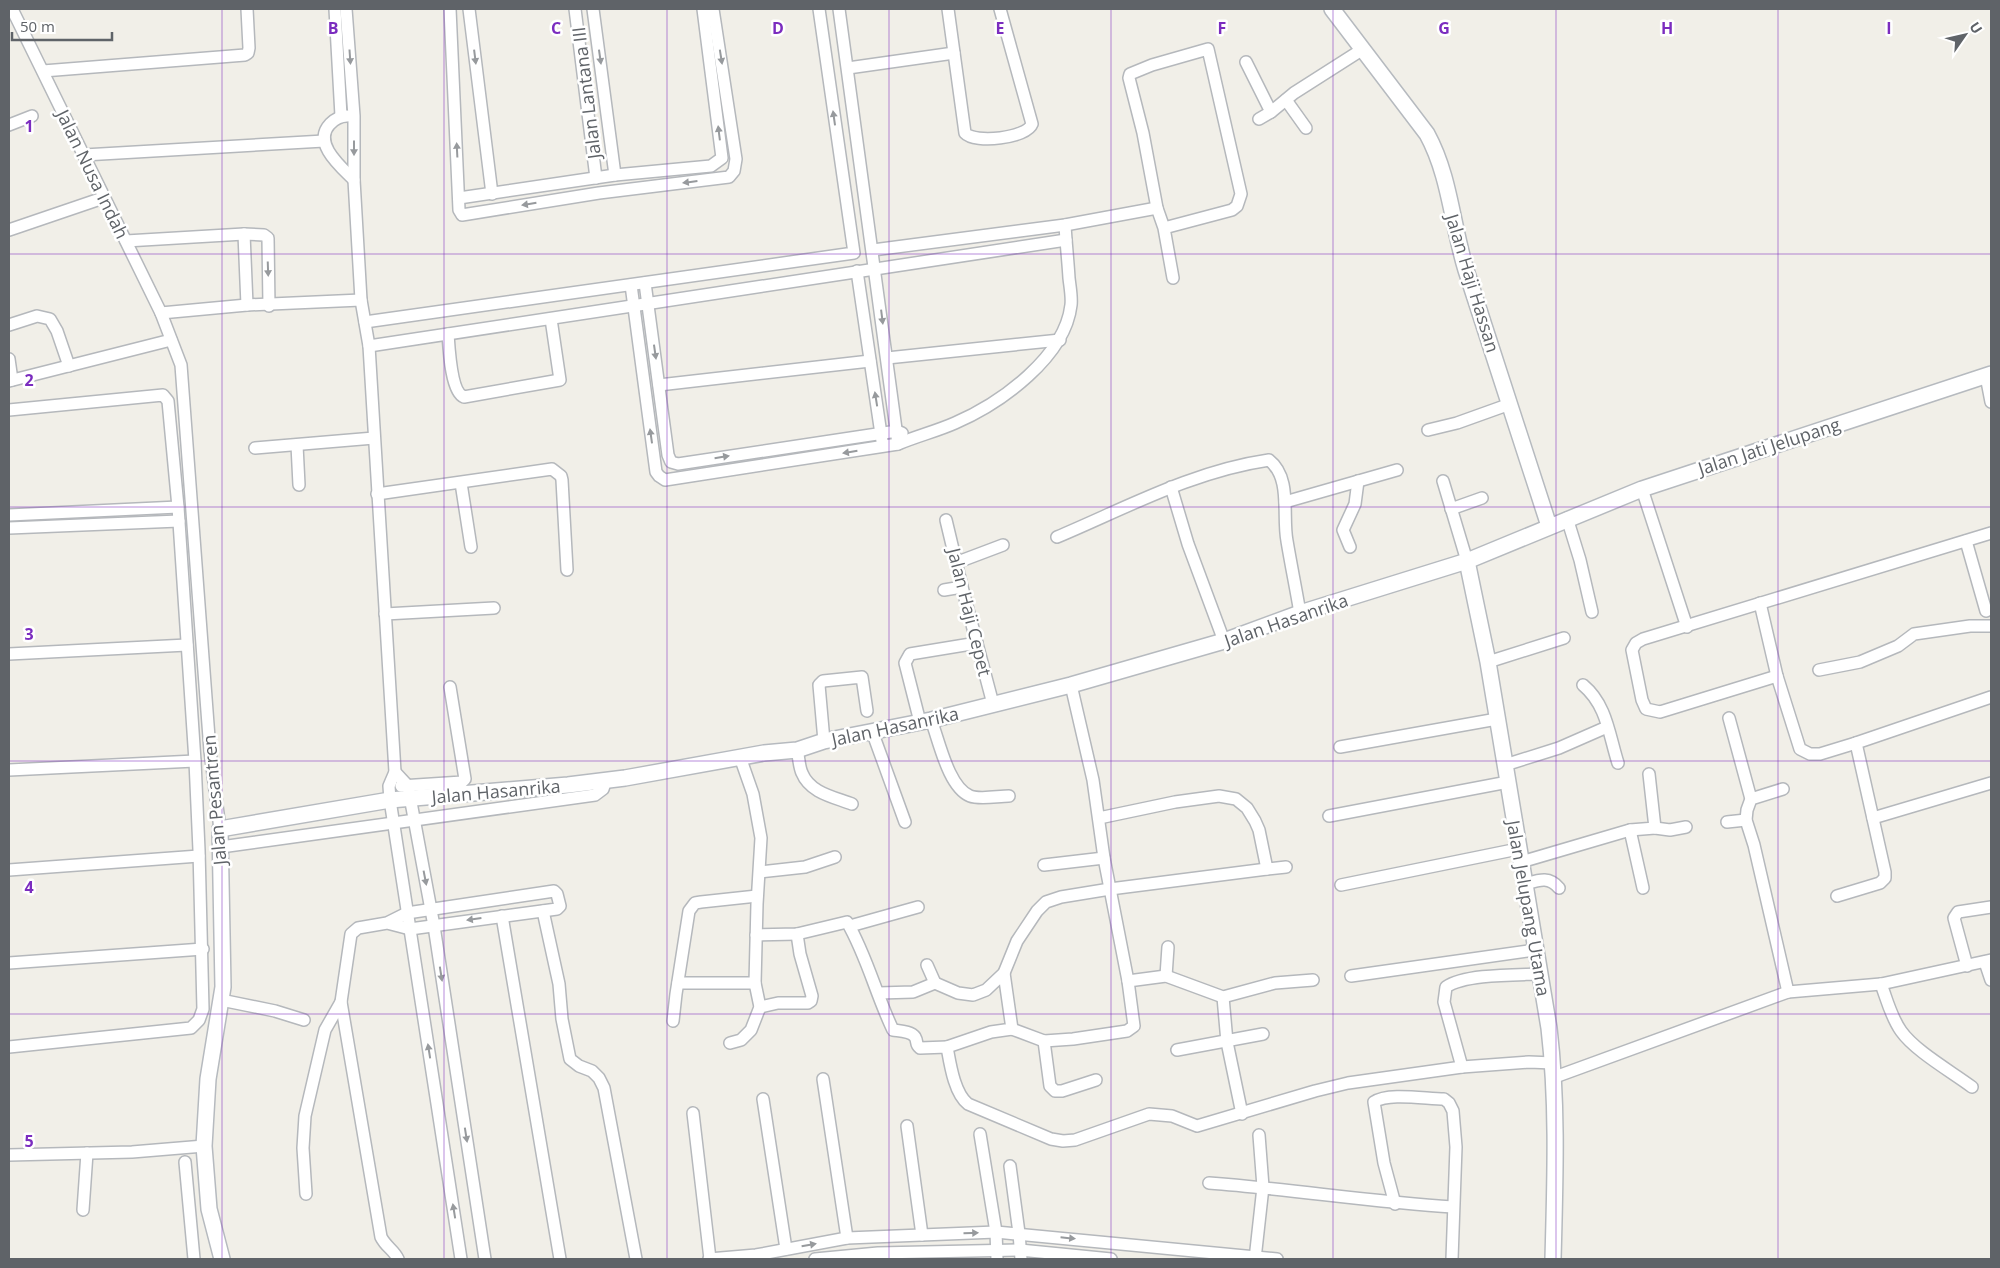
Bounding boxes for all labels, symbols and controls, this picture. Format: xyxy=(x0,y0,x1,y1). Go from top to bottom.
scale bar xyxy=(12,10,112,42)
north arrow xyxy=(1940,10,1990,60)
text: 50 m xyxy=(20,16,55,36)
text: B xyxy=(328,17,338,39)
text: C xyxy=(551,17,561,39)
text: D xyxy=(772,17,784,39)
text: E xyxy=(996,17,1005,39)
text: F xyxy=(1218,17,1226,39)
text: G xyxy=(1438,17,1450,39)
text: H xyxy=(1661,17,1673,39)
text: I xyxy=(1886,17,1892,39)
text: U xyxy=(1965,18,1987,37)
street label: Jalan Lantana III xyxy=(566,26,606,162)
one-way arrow xyxy=(471,49,479,65)
one-way arrow xyxy=(596,49,604,65)
one-way arrow xyxy=(717,49,725,65)
one-way arrow xyxy=(346,50,354,66)
street label: Jalan Nusa Indah xyxy=(50,104,135,243)
one-way arrow xyxy=(830,110,838,126)
text: 1 xyxy=(24,115,34,137)
one-way arrow xyxy=(715,124,723,140)
one-way arrow xyxy=(350,140,358,156)
one-way arrow xyxy=(452,141,460,157)
one-way arrow xyxy=(682,178,698,186)
one-way arrow xyxy=(521,200,537,208)
street label: Jalan Haji Hassan xyxy=(1440,209,1505,355)
one-way arrow xyxy=(265,262,273,278)
one-way arrow xyxy=(878,309,886,325)
one-way arrow xyxy=(651,344,659,360)
text: 2 xyxy=(24,369,34,391)
one-way arrow xyxy=(871,391,879,407)
street label: Jalan Jati Jelupang xyxy=(1693,412,1843,481)
one-way arrow xyxy=(647,428,655,444)
one-way arrow xyxy=(842,449,858,457)
one-way arrow xyxy=(714,453,730,461)
street label: Jalan Haji Cepet xyxy=(942,544,998,679)
street label: Jalan Hasanrika xyxy=(1219,588,1351,653)
text: 3 xyxy=(24,623,34,645)
street label: Jalan Hasanrika xyxy=(827,701,961,752)
street label: Jalan Pesantren xyxy=(196,734,232,868)
street label: Jalan Hasanrika xyxy=(429,773,561,809)
street label: Jalan Jelupang Utama xyxy=(1501,816,1556,998)
one-way arrow xyxy=(421,870,429,886)
text: 4 xyxy=(24,876,34,898)
one-way arrow xyxy=(465,916,481,924)
one-way arrow xyxy=(438,966,446,982)
one-way arrow xyxy=(424,1042,432,1058)
one-way arrow xyxy=(462,1127,470,1143)
text: 5 xyxy=(24,1130,34,1152)
one-way arrow xyxy=(449,1203,457,1219)
one-way arrow xyxy=(963,1229,979,1237)
one-way arrow xyxy=(1060,1234,1076,1242)
one-way arrow xyxy=(802,1240,818,1248)

